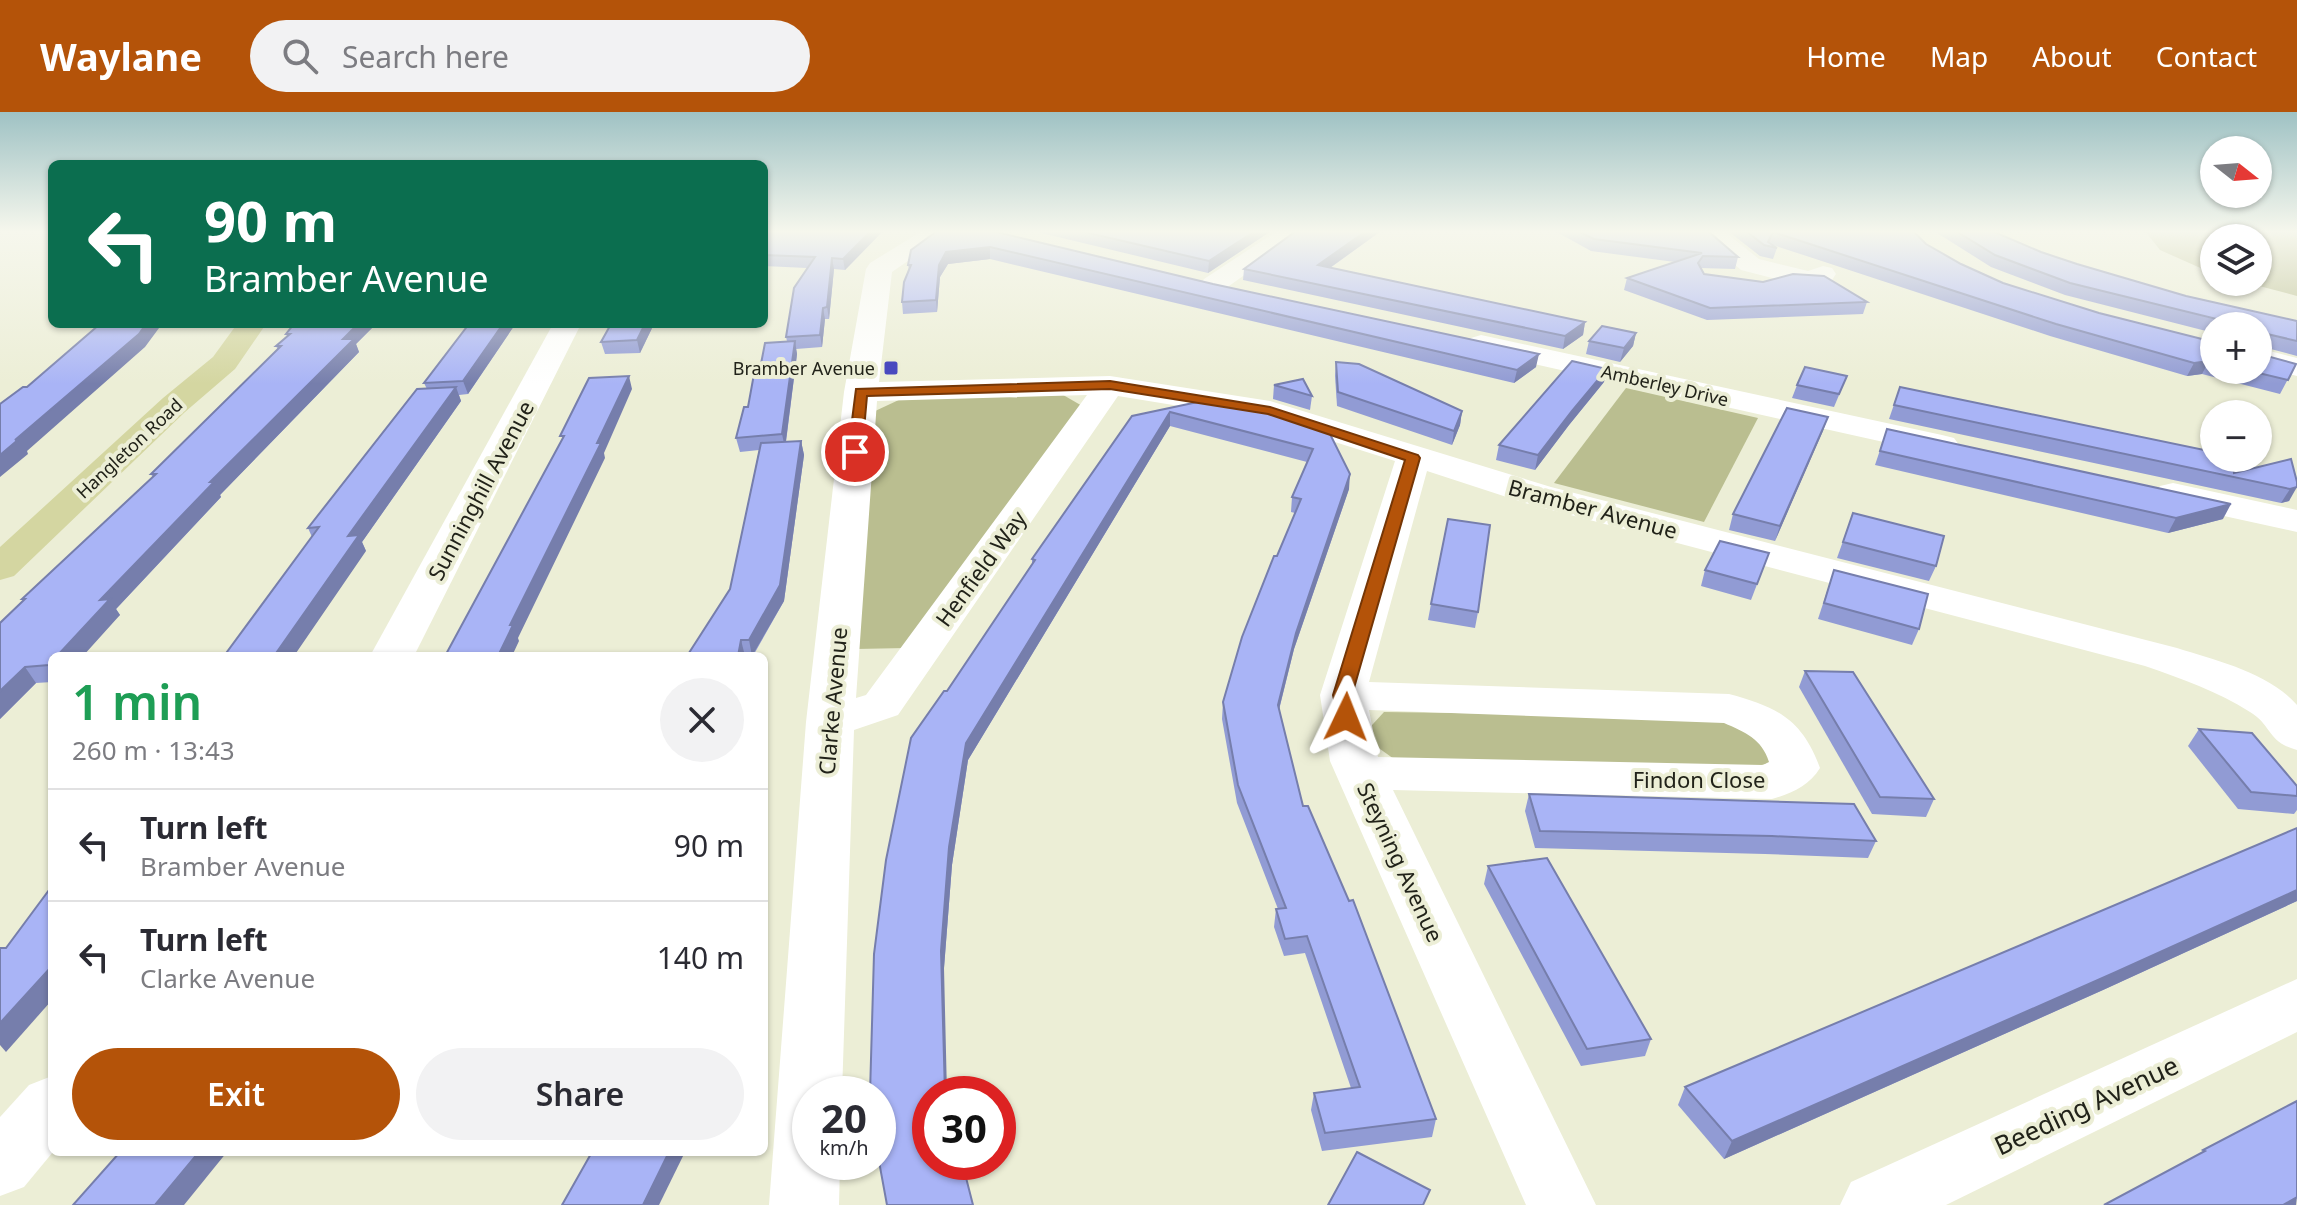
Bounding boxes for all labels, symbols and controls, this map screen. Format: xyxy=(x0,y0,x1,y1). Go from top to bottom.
search box xyxy=(250,20,810,92)
text: Waylane xyxy=(40,30,202,82)
icon: search xyxy=(278,34,322,78)
text: Search here xyxy=(342,36,509,77)
text: Home xyxy=(1806,37,1886,75)
text: Map xyxy=(1930,37,1988,75)
text: About xyxy=(2032,37,2112,75)
text: Contact xyxy=(2156,37,2257,75)
north arrow xyxy=(2200,136,2272,208)
map controls xyxy=(2200,136,2272,472)
text: 90 m xyxy=(204,182,337,258)
icon: left xyxy=(72,192,176,296)
button: layers xyxy=(2200,224,2272,296)
text: Bramber Avenue xyxy=(204,254,488,303)
button: + xyxy=(2200,312,2272,384)
place label: Bramber Avenue xyxy=(733,356,875,380)
marker: Bramber Avenue xyxy=(882,359,900,377)
street label: Amberley Drive xyxy=(1599,359,1731,411)
street label: Hangleton Road xyxy=(71,393,187,503)
street label: Sunninghill Avenue xyxy=(420,395,540,585)
button: − xyxy=(2200,400,2272,472)
pin xyxy=(821,418,889,486)
icon: arrive xyxy=(833,430,877,474)
street label: Bramber Avenue xyxy=(1505,471,1681,545)
street label: Henfield Way xyxy=(928,503,1033,632)
street label: Clarke Avenue xyxy=(811,626,853,776)
text: 1 min xyxy=(72,669,202,734)
position arrow xyxy=(1304,675,1388,759)
button: close xyxy=(660,678,744,762)
text: 260 m · 13:43 xyxy=(72,732,235,768)
street label: Findon Close xyxy=(1633,764,1765,794)
street label: Steyning Avenue xyxy=(1351,777,1451,947)
text: Turn left xyxy=(140,807,268,848)
icon: left xyxy=(72,823,116,867)
text: 90 m xyxy=(674,825,744,866)
text: Bramber Avenue xyxy=(140,848,345,884)
text: Turn left xyxy=(140,919,268,960)
icon: left xyxy=(72,935,116,979)
text: 140 m xyxy=(657,937,744,978)
text: Clarke Avenue xyxy=(140,960,315,996)
street label: Beeding Avenue xyxy=(1988,1047,2184,1163)
button: Exit xyxy=(72,1048,400,1140)
button: Share xyxy=(416,1048,744,1140)
speed limit sign: 30 xyxy=(912,1076,1016,1180)
text: 20 xyxy=(821,1090,867,1145)
text: km/h xyxy=(819,1134,869,1161)

